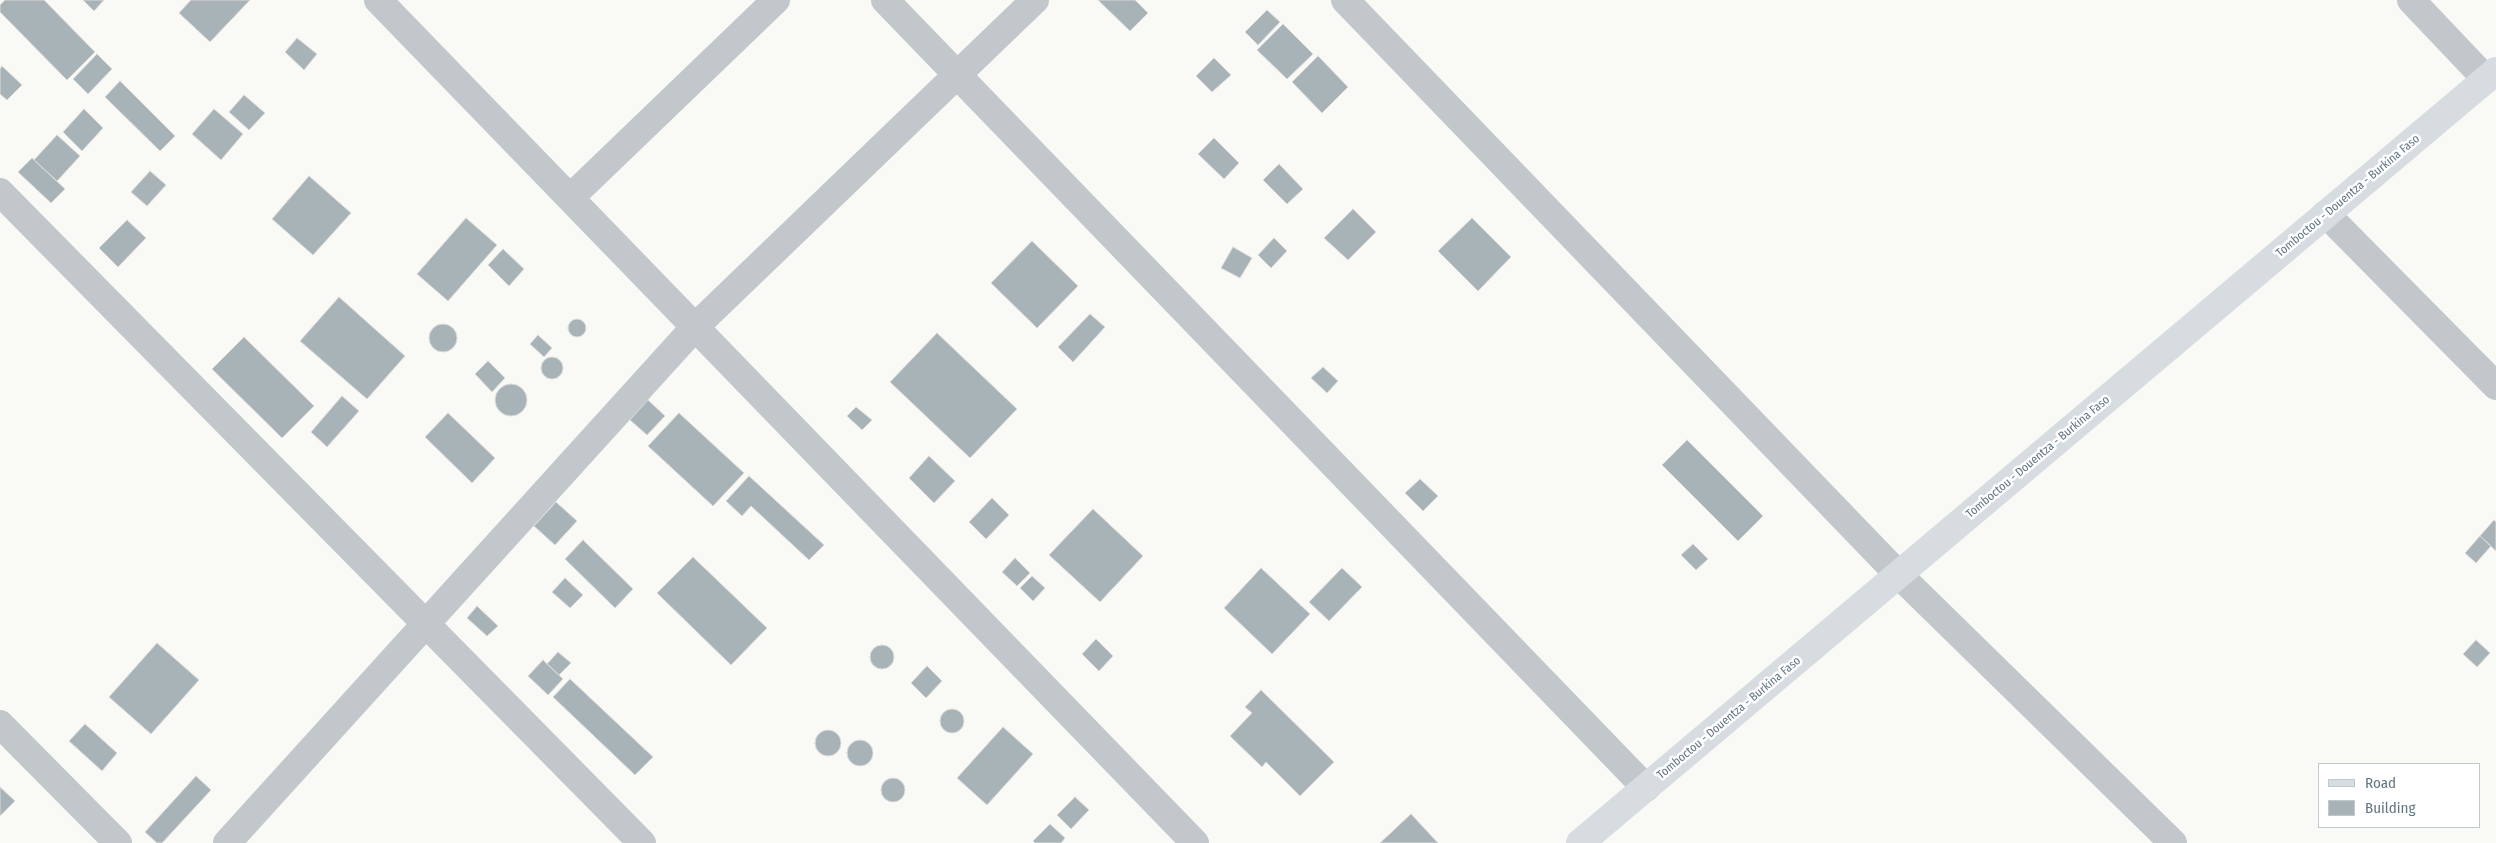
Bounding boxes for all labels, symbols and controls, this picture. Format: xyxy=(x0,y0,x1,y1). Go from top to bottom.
street label: Tomboctou - Douentza - Burkina Faso xyxy=(2273,132,2423,260)
street label: Tomboctou - Douentza - Burkina Faso xyxy=(1963,393,2113,521)
street label: Tomboctou - Douentza - Burkina Faso xyxy=(1654,654,1804,782)
legend xyxy=(2318,763,2481,828)
text: Road xyxy=(2365,774,2396,792)
text: Building xyxy=(2365,799,2416,817)

